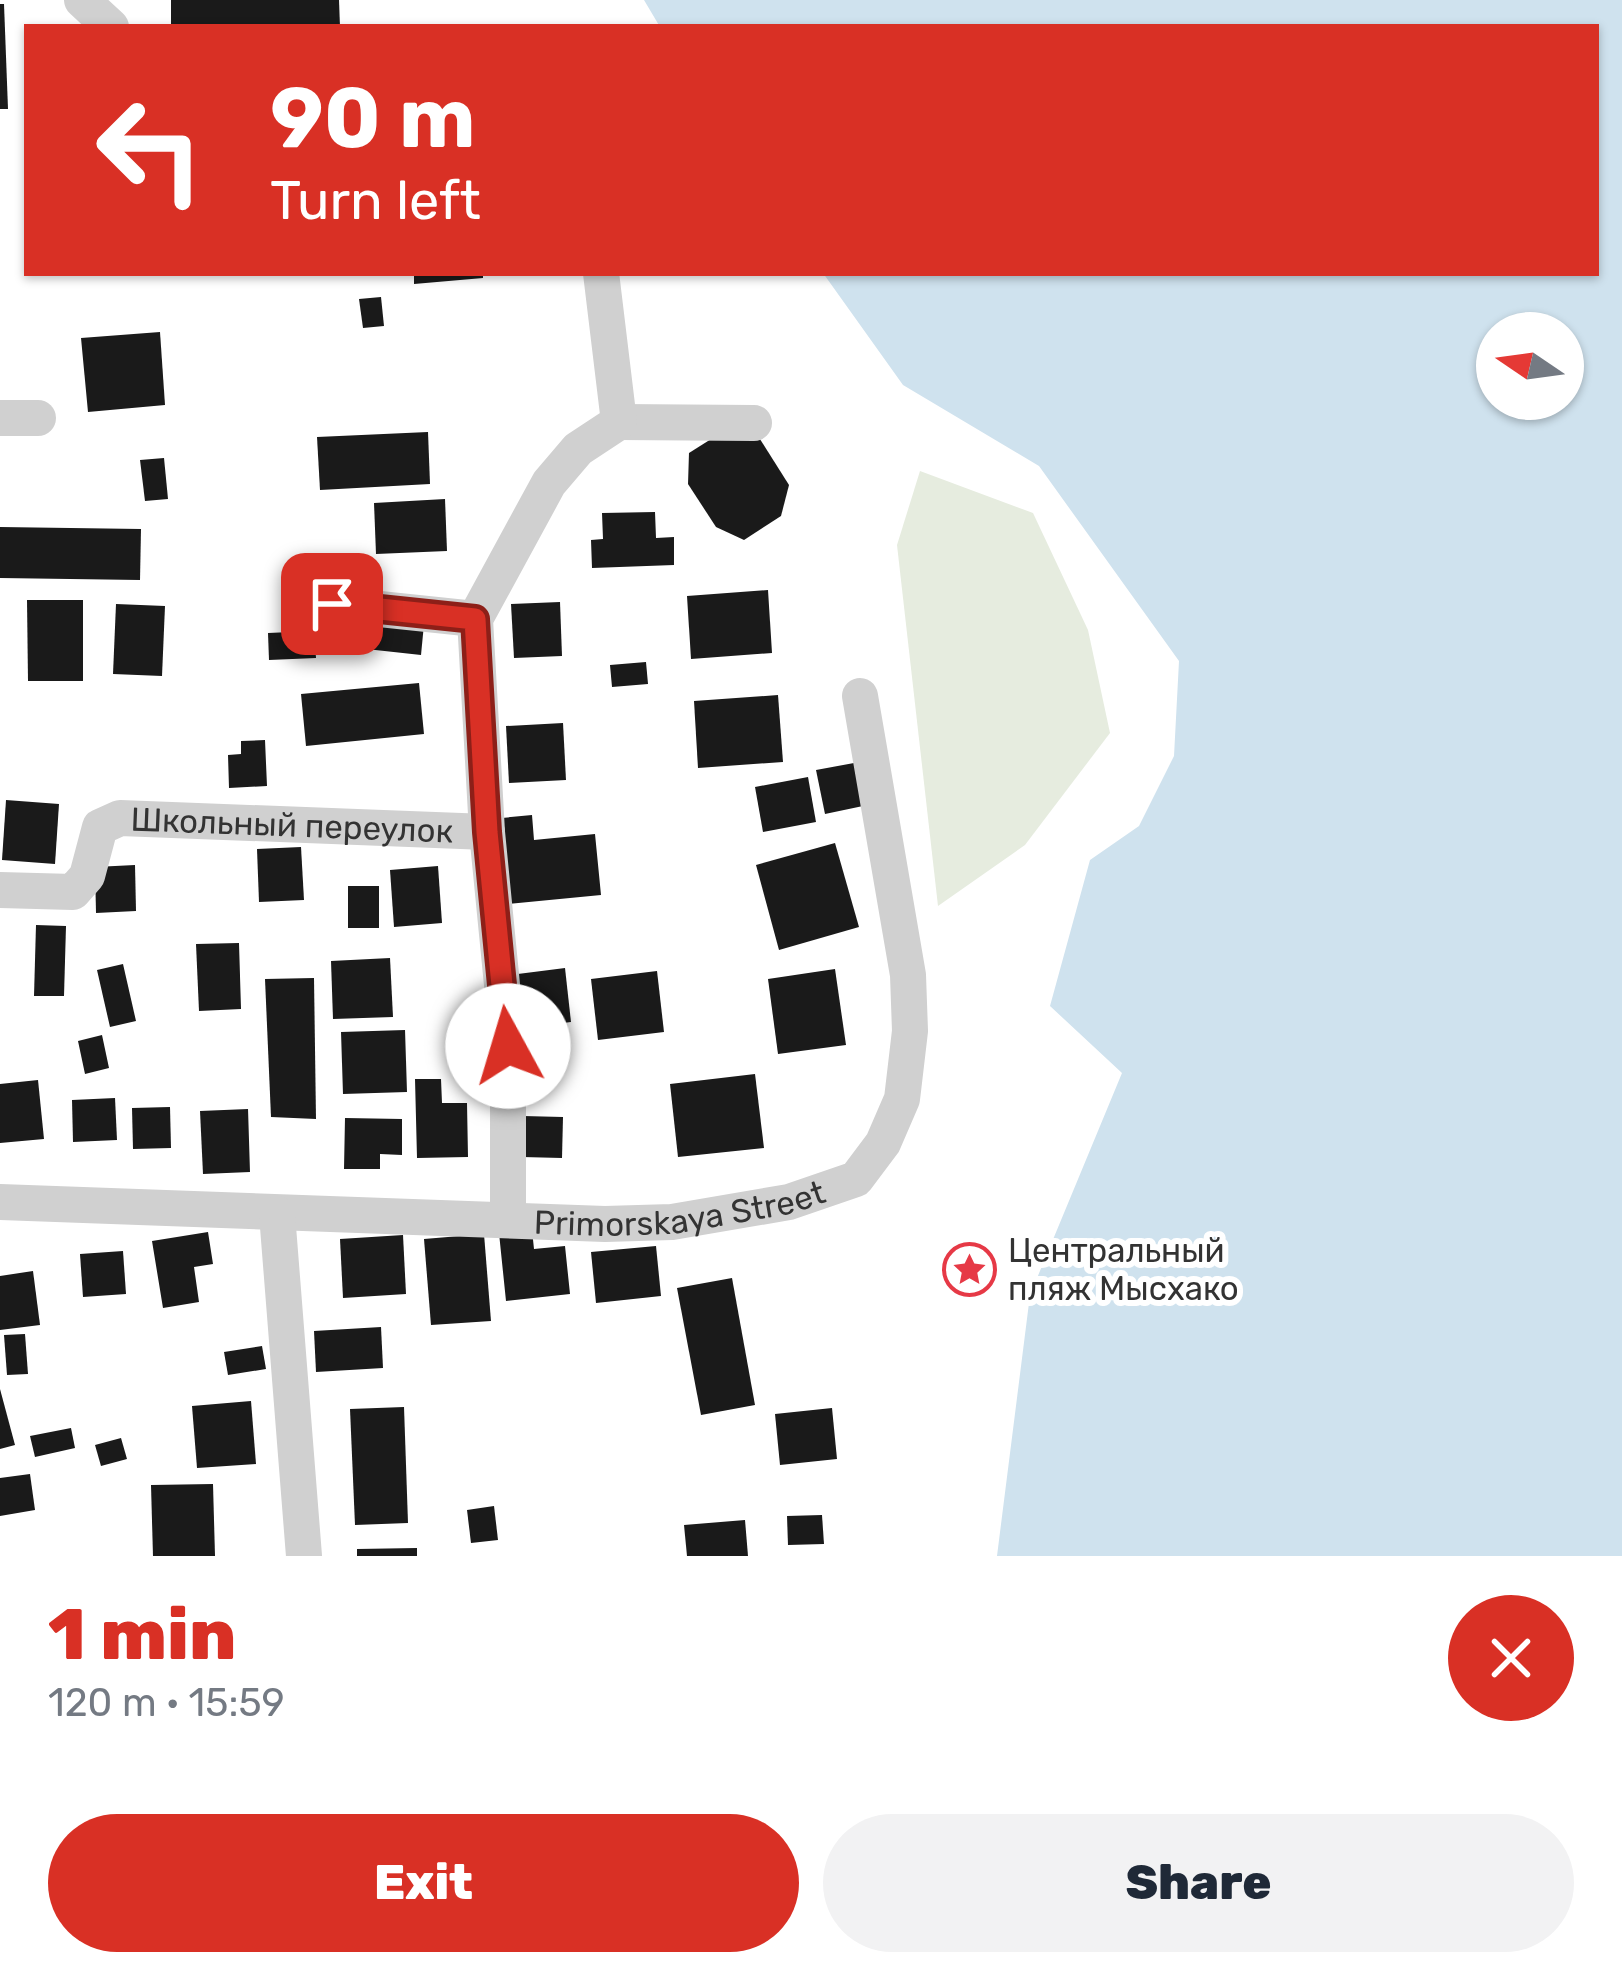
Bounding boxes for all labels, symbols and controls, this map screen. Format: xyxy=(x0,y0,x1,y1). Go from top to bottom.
text: 90 m xyxy=(270,68,476,168)
icon: left xyxy=(72,72,228,228)
text: Turn left xyxy=(270,169,481,233)
north arrow xyxy=(1476,312,1584,420)
map controls xyxy=(1476,312,1584,420)
pin xyxy=(281,553,383,655)
icon: arrive xyxy=(299,571,365,637)
street label: Школьный переулок xyxy=(130,799,454,851)
position arrow xyxy=(445,983,571,1109)
street label: Primorskaya Street xyxy=(533,1172,830,1244)
place label: Центральный пляж Мысхако xyxy=(1008,1231,1239,1308)
place icon: Центральный пляж Мысхако xyxy=(941,1241,997,1297)
text: 1 min xyxy=(48,1592,236,1677)
button: close xyxy=(1448,1595,1574,1721)
text: 120 m · 15:59 xyxy=(48,1680,285,1726)
button: Exit xyxy=(48,1814,799,1952)
button: Share xyxy=(823,1814,1574,1952)

